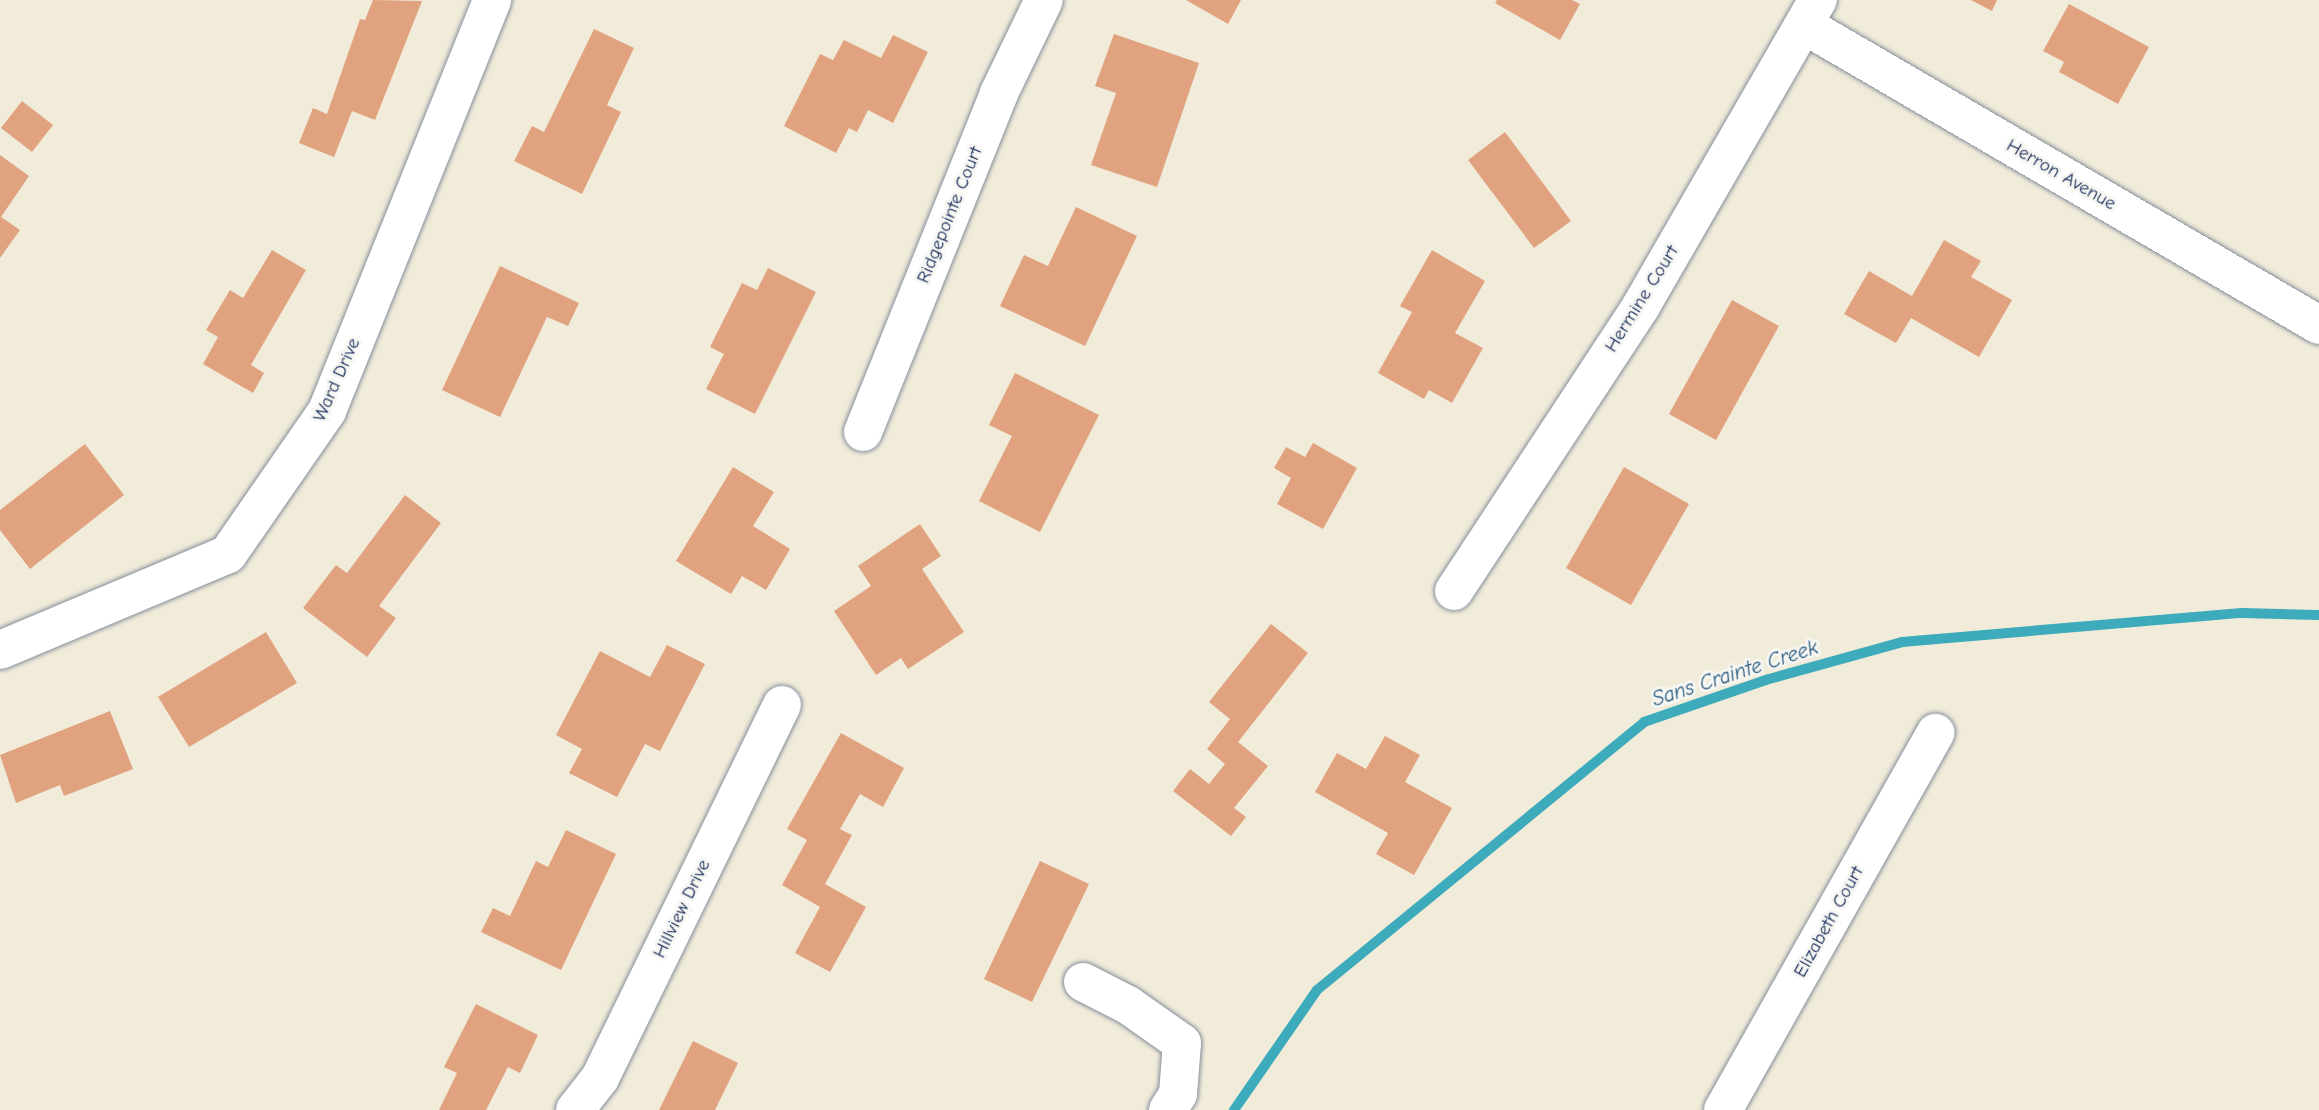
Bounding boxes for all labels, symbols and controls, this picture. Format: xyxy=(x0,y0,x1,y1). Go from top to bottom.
street label: Herron Avenue xyxy=(2002,134,2120,216)
street label: Ridgepointe Court xyxy=(912,143,988,287)
street label: Hermine Court xyxy=(1600,241,1684,357)
street label: Ward Drive xyxy=(308,335,366,425)
water label: Sans Crainte Creek xyxy=(1649,634,1821,712)
street label: Hillview Drive xyxy=(648,856,716,962)
street label: Elizabeth Court xyxy=(1789,862,1869,982)

